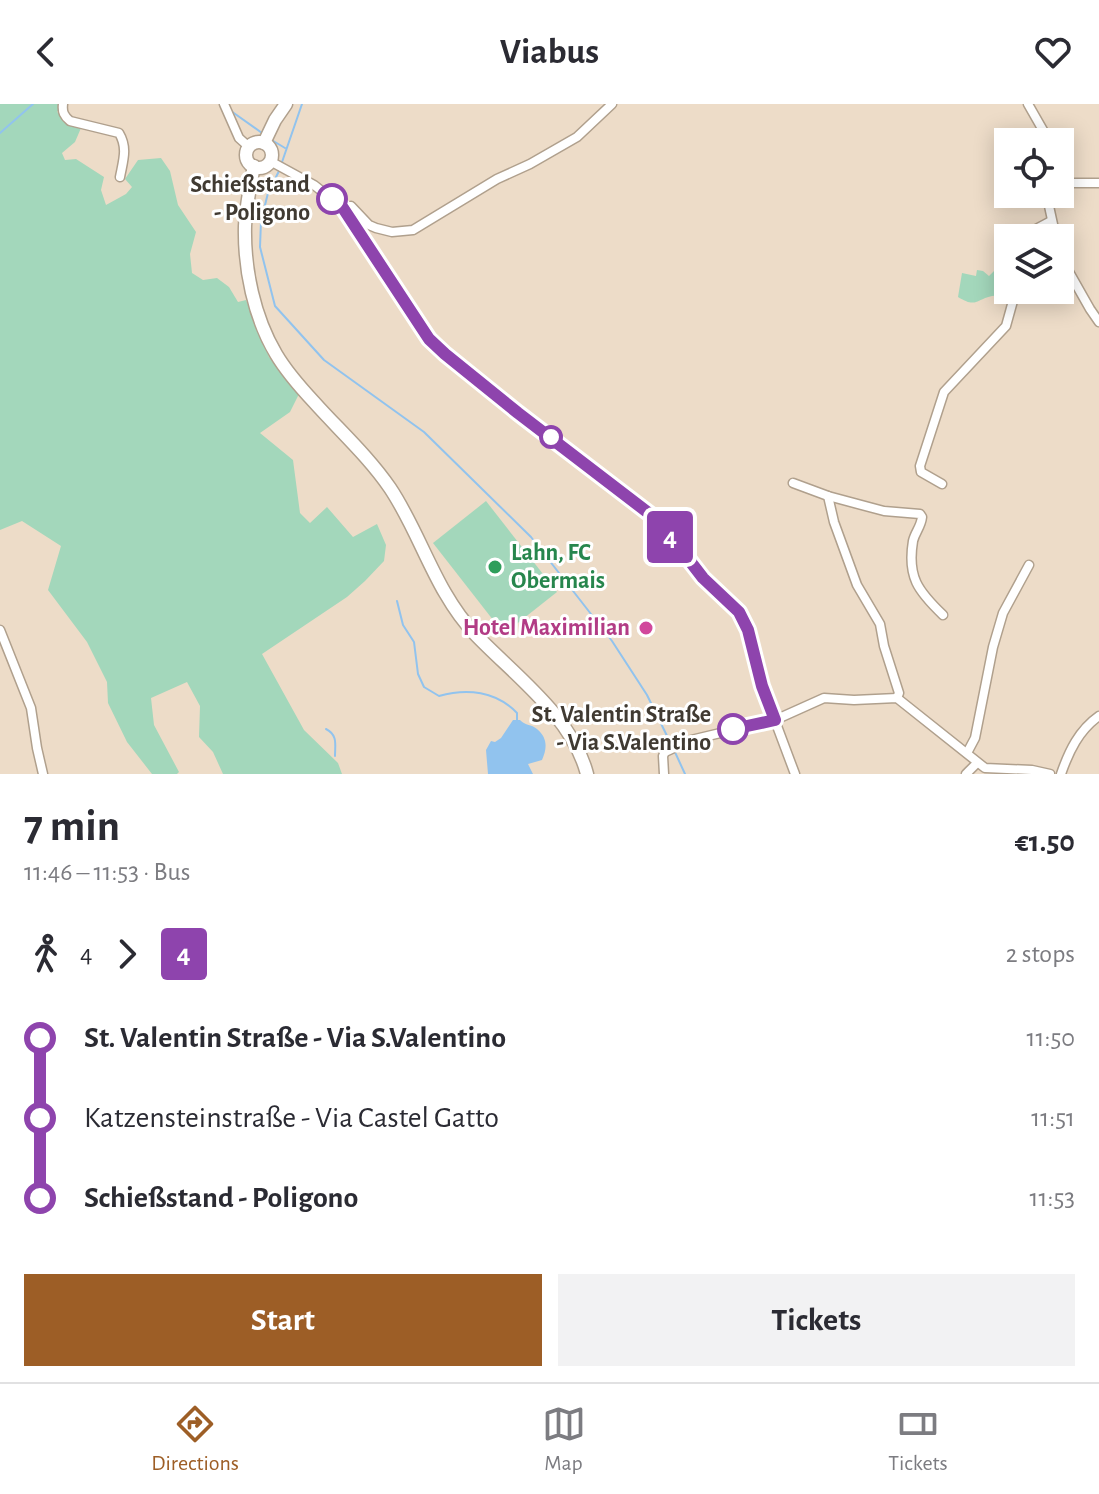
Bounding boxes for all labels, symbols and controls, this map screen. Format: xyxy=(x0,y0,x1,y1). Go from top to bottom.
icon: back xyxy=(24,30,68,74)
icon: heart xyxy=(1031,30,1075,74)
text: Viabus xyxy=(500,34,599,70)
map controls xyxy=(994,128,1074,304)
button: locate xyxy=(994,128,1074,208)
place label: Schießstand - Poligono xyxy=(190,173,310,225)
marker: Schießstand - Poligono xyxy=(317,184,347,214)
button: layers xyxy=(994,224,1074,304)
unlabelled marker xyxy=(540,426,562,448)
line badge: 4 xyxy=(644,511,696,563)
text: 4 xyxy=(663,523,677,551)
place label: Lahn, FC Obermais xyxy=(511,541,605,593)
marker: Lahn, FC Obermais xyxy=(486,558,504,576)
place label: Hotel Maximilian xyxy=(463,616,630,640)
marker: Hotel Maximilian xyxy=(637,619,655,637)
place label: St. Valentin Straße - Via S.Valentino xyxy=(532,703,711,755)
marker: St. Valentin Straße - Via S.Valentino xyxy=(718,714,748,744)
text: 7 min xyxy=(24,805,120,849)
text: €1.50 xyxy=(1015,827,1075,857)
text: 11:46 – 11:53 · Bus xyxy=(24,859,190,885)
icon: walk xyxy=(24,932,68,976)
icon: forward xyxy=(105,932,149,976)
text: 4 xyxy=(177,940,191,968)
text: 4 xyxy=(80,941,93,967)
text: 2 stops xyxy=(1006,941,1075,967)
text: St. Valentin Straße - Via S.Valentino xyxy=(84,1023,506,1053)
text: 11:50 xyxy=(1027,1025,1075,1051)
text: Katzensteinstraße - Via Castel Gatto xyxy=(84,1103,499,1133)
text: 11:51 xyxy=(1031,1105,1075,1131)
text: Schießstand - Poligono xyxy=(84,1183,358,1213)
text: 11:53 xyxy=(1030,1185,1075,1211)
button: Start xyxy=(24,1274,542,1366)
button: Tickets xyxy=(558,1274,1075,1366)
tab: Directions xyxy=(151,1402,239,1476)
tab: Map xyxy=(542,1402,586,1476)
tab: Tickets xyxy=(888,1402,948,1476)

